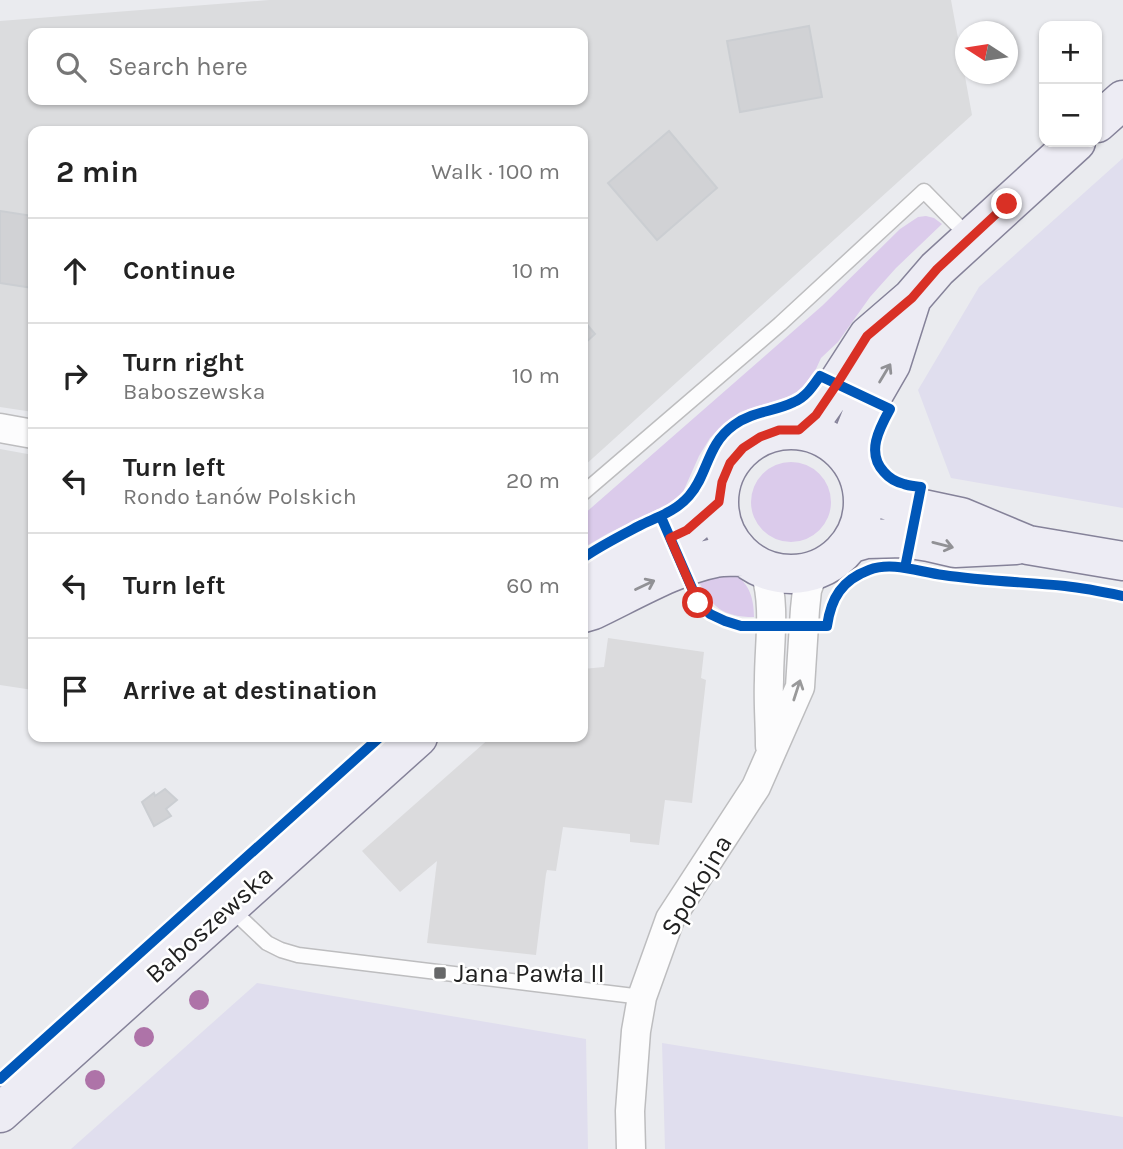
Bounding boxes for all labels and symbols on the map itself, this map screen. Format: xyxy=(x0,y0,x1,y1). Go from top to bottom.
north arrow xyxy=(955,21,1018,84)
route end xyxy=(991,188,1022,219)
one-way arrow xyxy=(878,363,892,383)
one-way arrow xyxy=(931,539,954,552)
one-way arrow xyxy=(634,578,655,591)
route start xyxy=(682,587,713,618)
one-way arrow xyxy=(792,680,805,702)
street label: Spokojna xyxy=(654,829,739,941)
street label: Baboszewska xyxy=(139,859,279,990)
place label: Jana Pawła II xyxy=(454,958,605,989)
marker: Jana Pawła II xyxy=(432,965,448,981)

